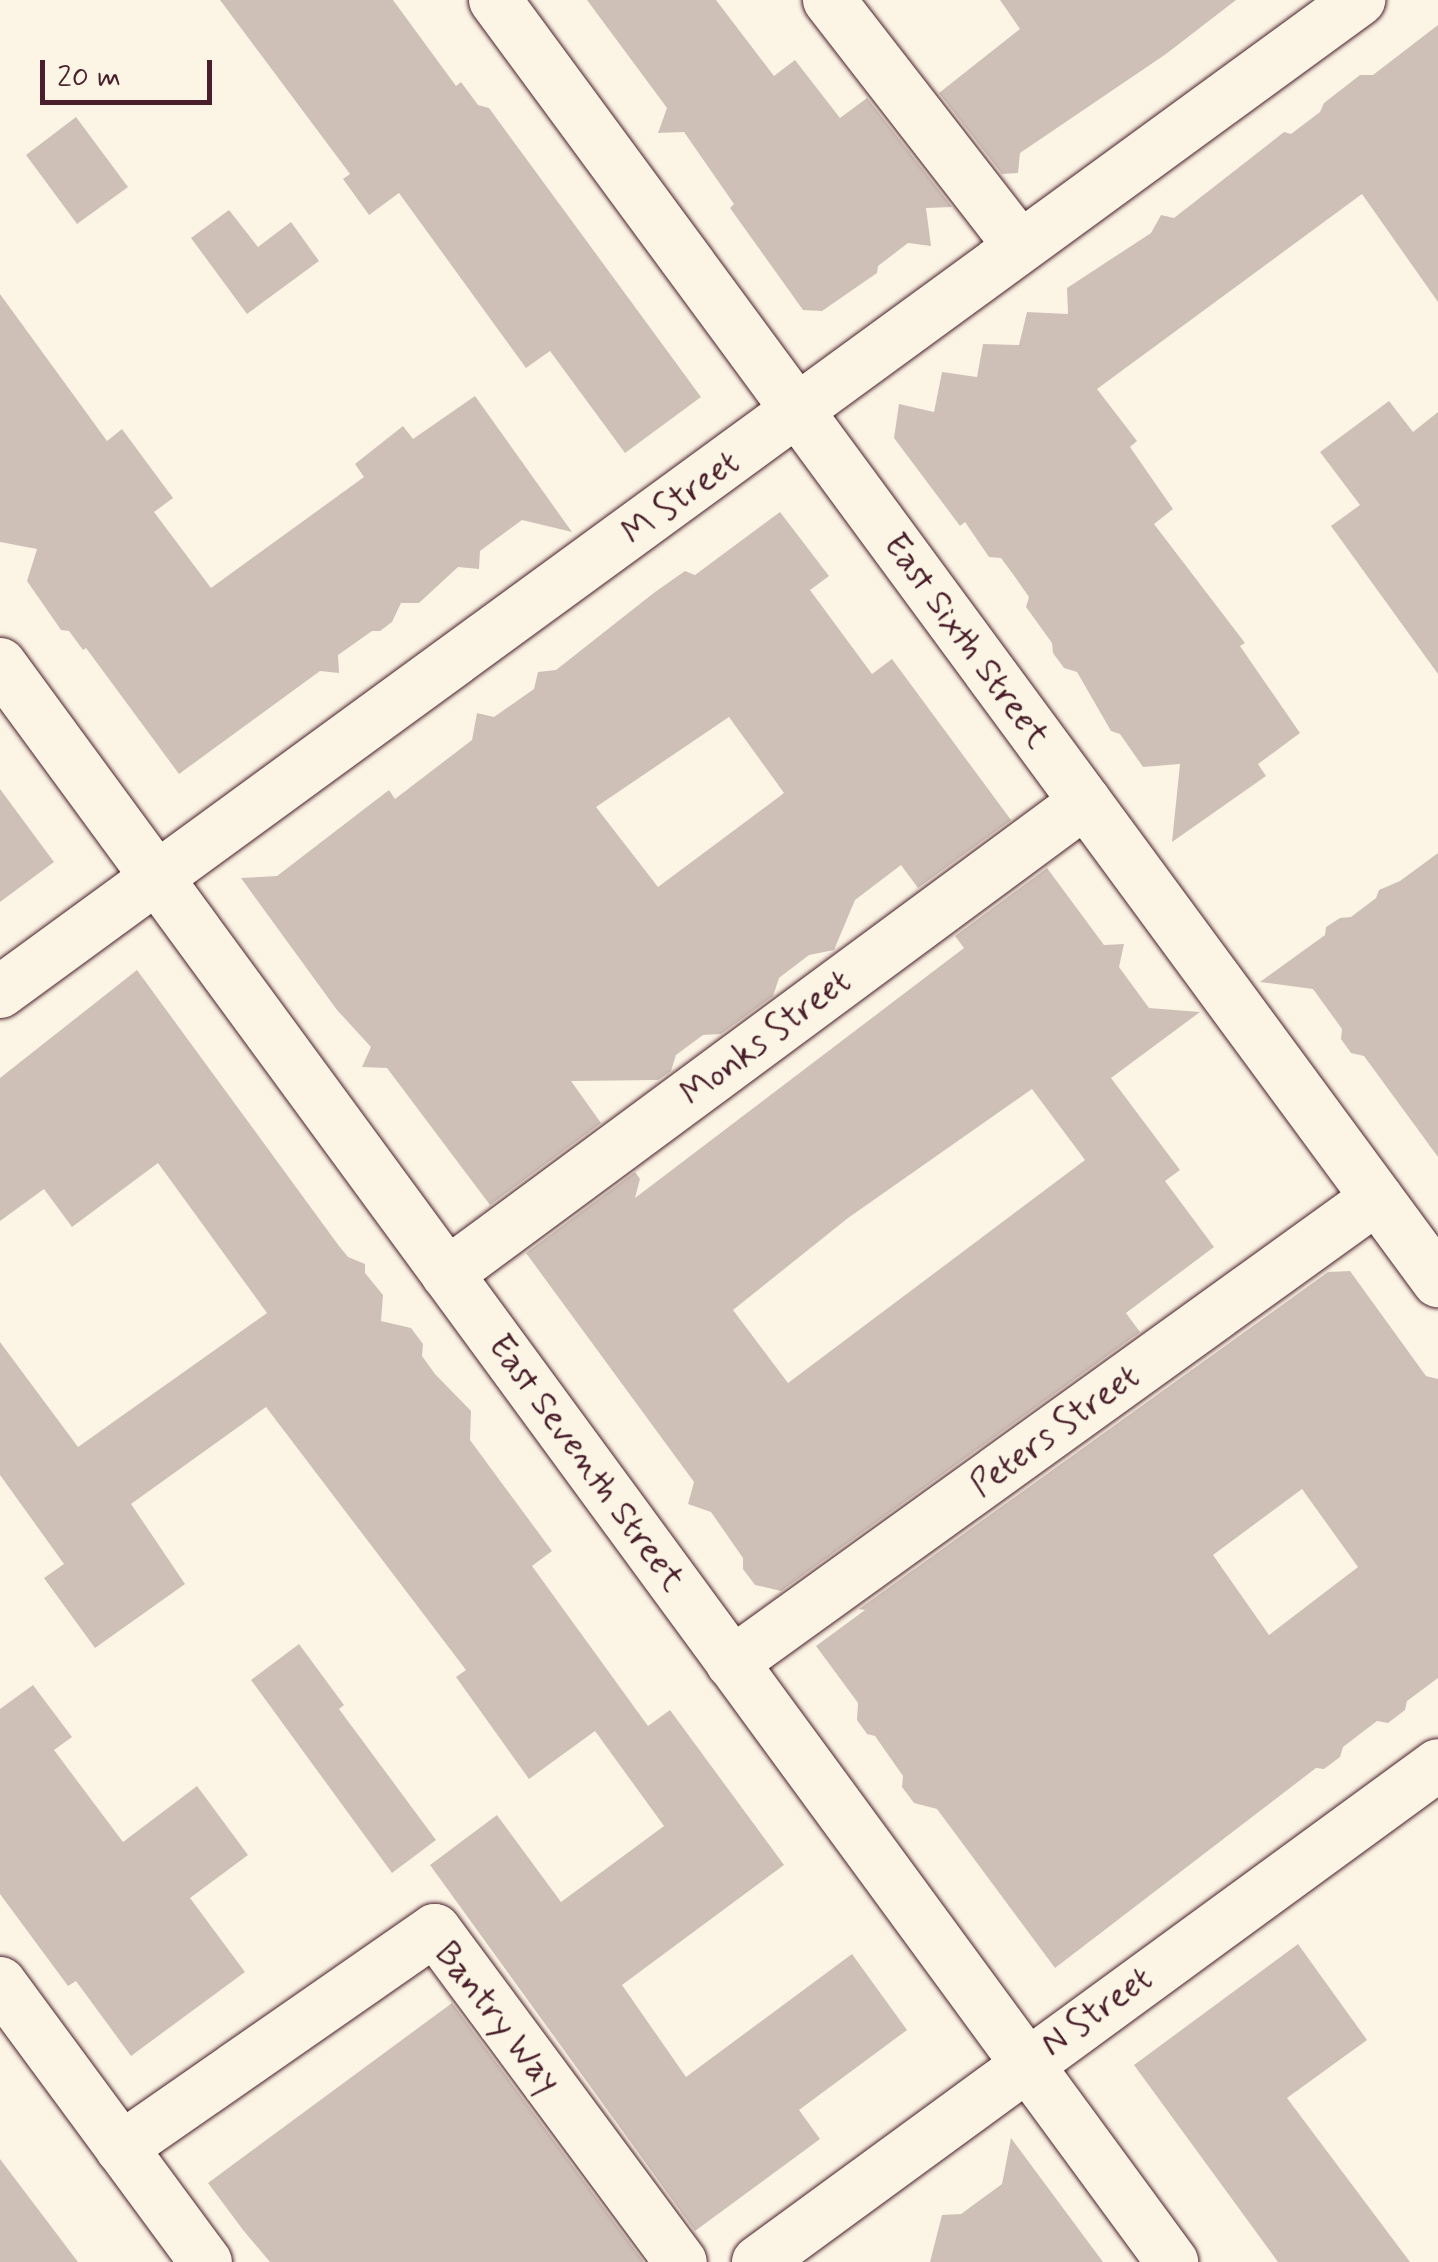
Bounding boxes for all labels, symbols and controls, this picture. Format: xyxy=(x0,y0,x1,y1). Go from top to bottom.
scale bar xyxy=(45,40,218,102)
text: 20 m xyxy=(57,58,121,97)
street label: M Street xyxy=(612,440,750,556)
street label: East Sixth Street xyxy=(874,525,1058,757)
street label: Monks Street xyxy=(670,959,862,1117)
street label: East Seventh Street xyxy=(479,1326,693,1600)
street label: Peters Street xyxy=(960,1354,1150,1508)
street label: Bantry Way xyxy=(423,1932,571,2104)
street label: N Street xyxy=(1031,1956,1163,2068)

